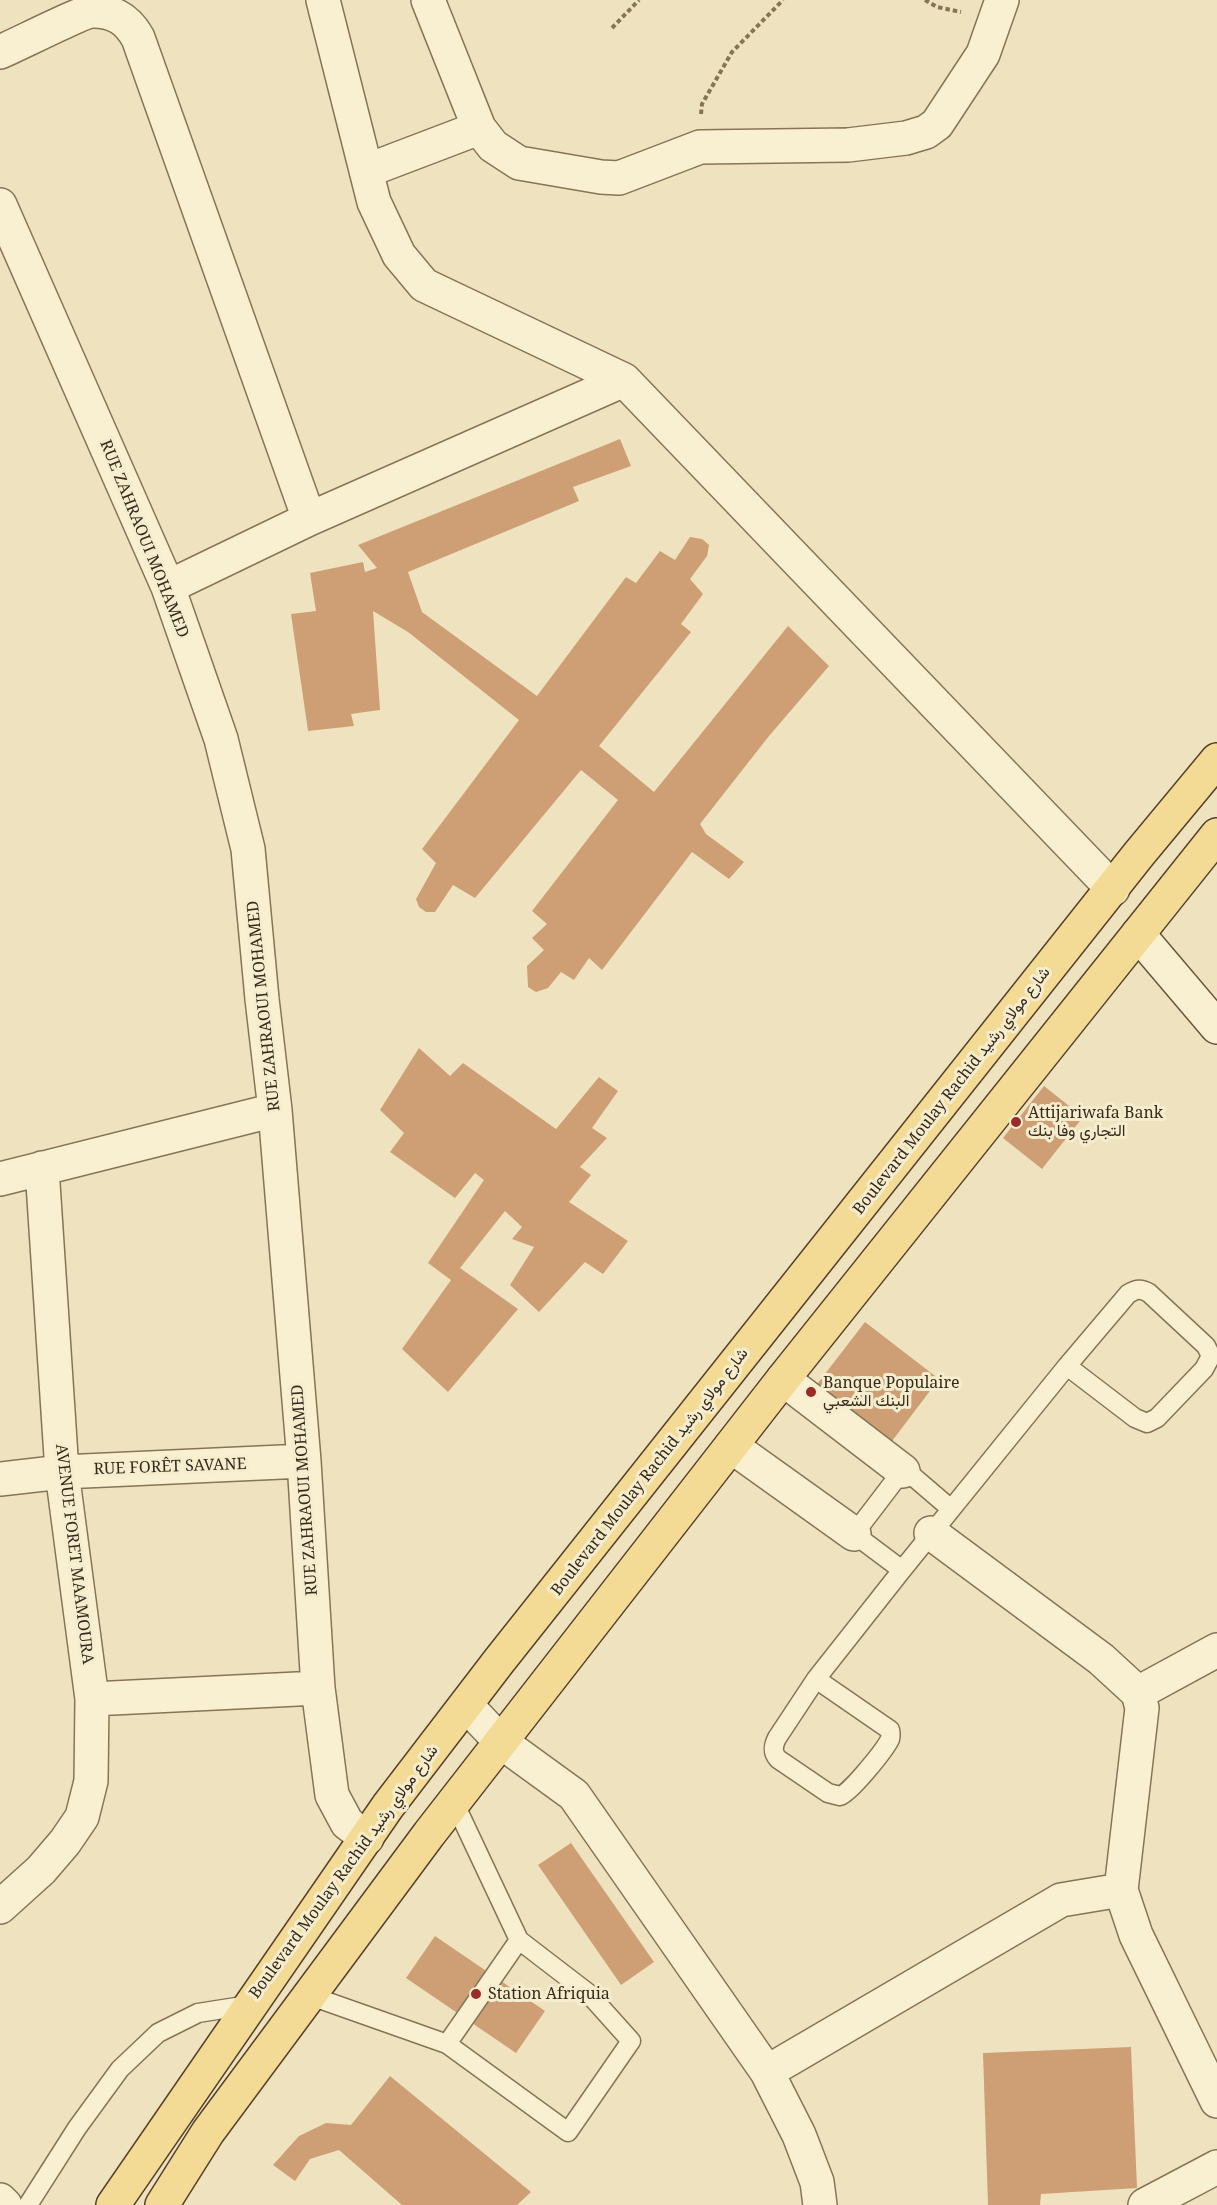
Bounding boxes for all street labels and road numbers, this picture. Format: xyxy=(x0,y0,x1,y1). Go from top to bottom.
street label: RUE ZAHRAOUI MOHAMED xyxy=(95,437,193,641)
street label: RUE ZAHRAOUI MOHAMED xyxy=(243,900,285,1112)
street label: Boulevard Moulay Rachid شارع مولاي رشيد xyxy=(849,963,1055,1219)
street label: Boulevard Moulay Rachid شارع مولاي رشيد xyxy=(547,1344,753,1600)
street label: RUE ZAHRAOUI MOHAMED xyxy=(288,1384,322,1596)
street label: AVENUE FORET MAAMOURA xyxy=(51,1443,97,1665)
street label: RUE FORÊT SAVANE xyxy=(93,1455,247,1479)
street label: Boulevard Moulay Rachid شارع مولاي رشيد xyxy=(245,1741,443,2003)

